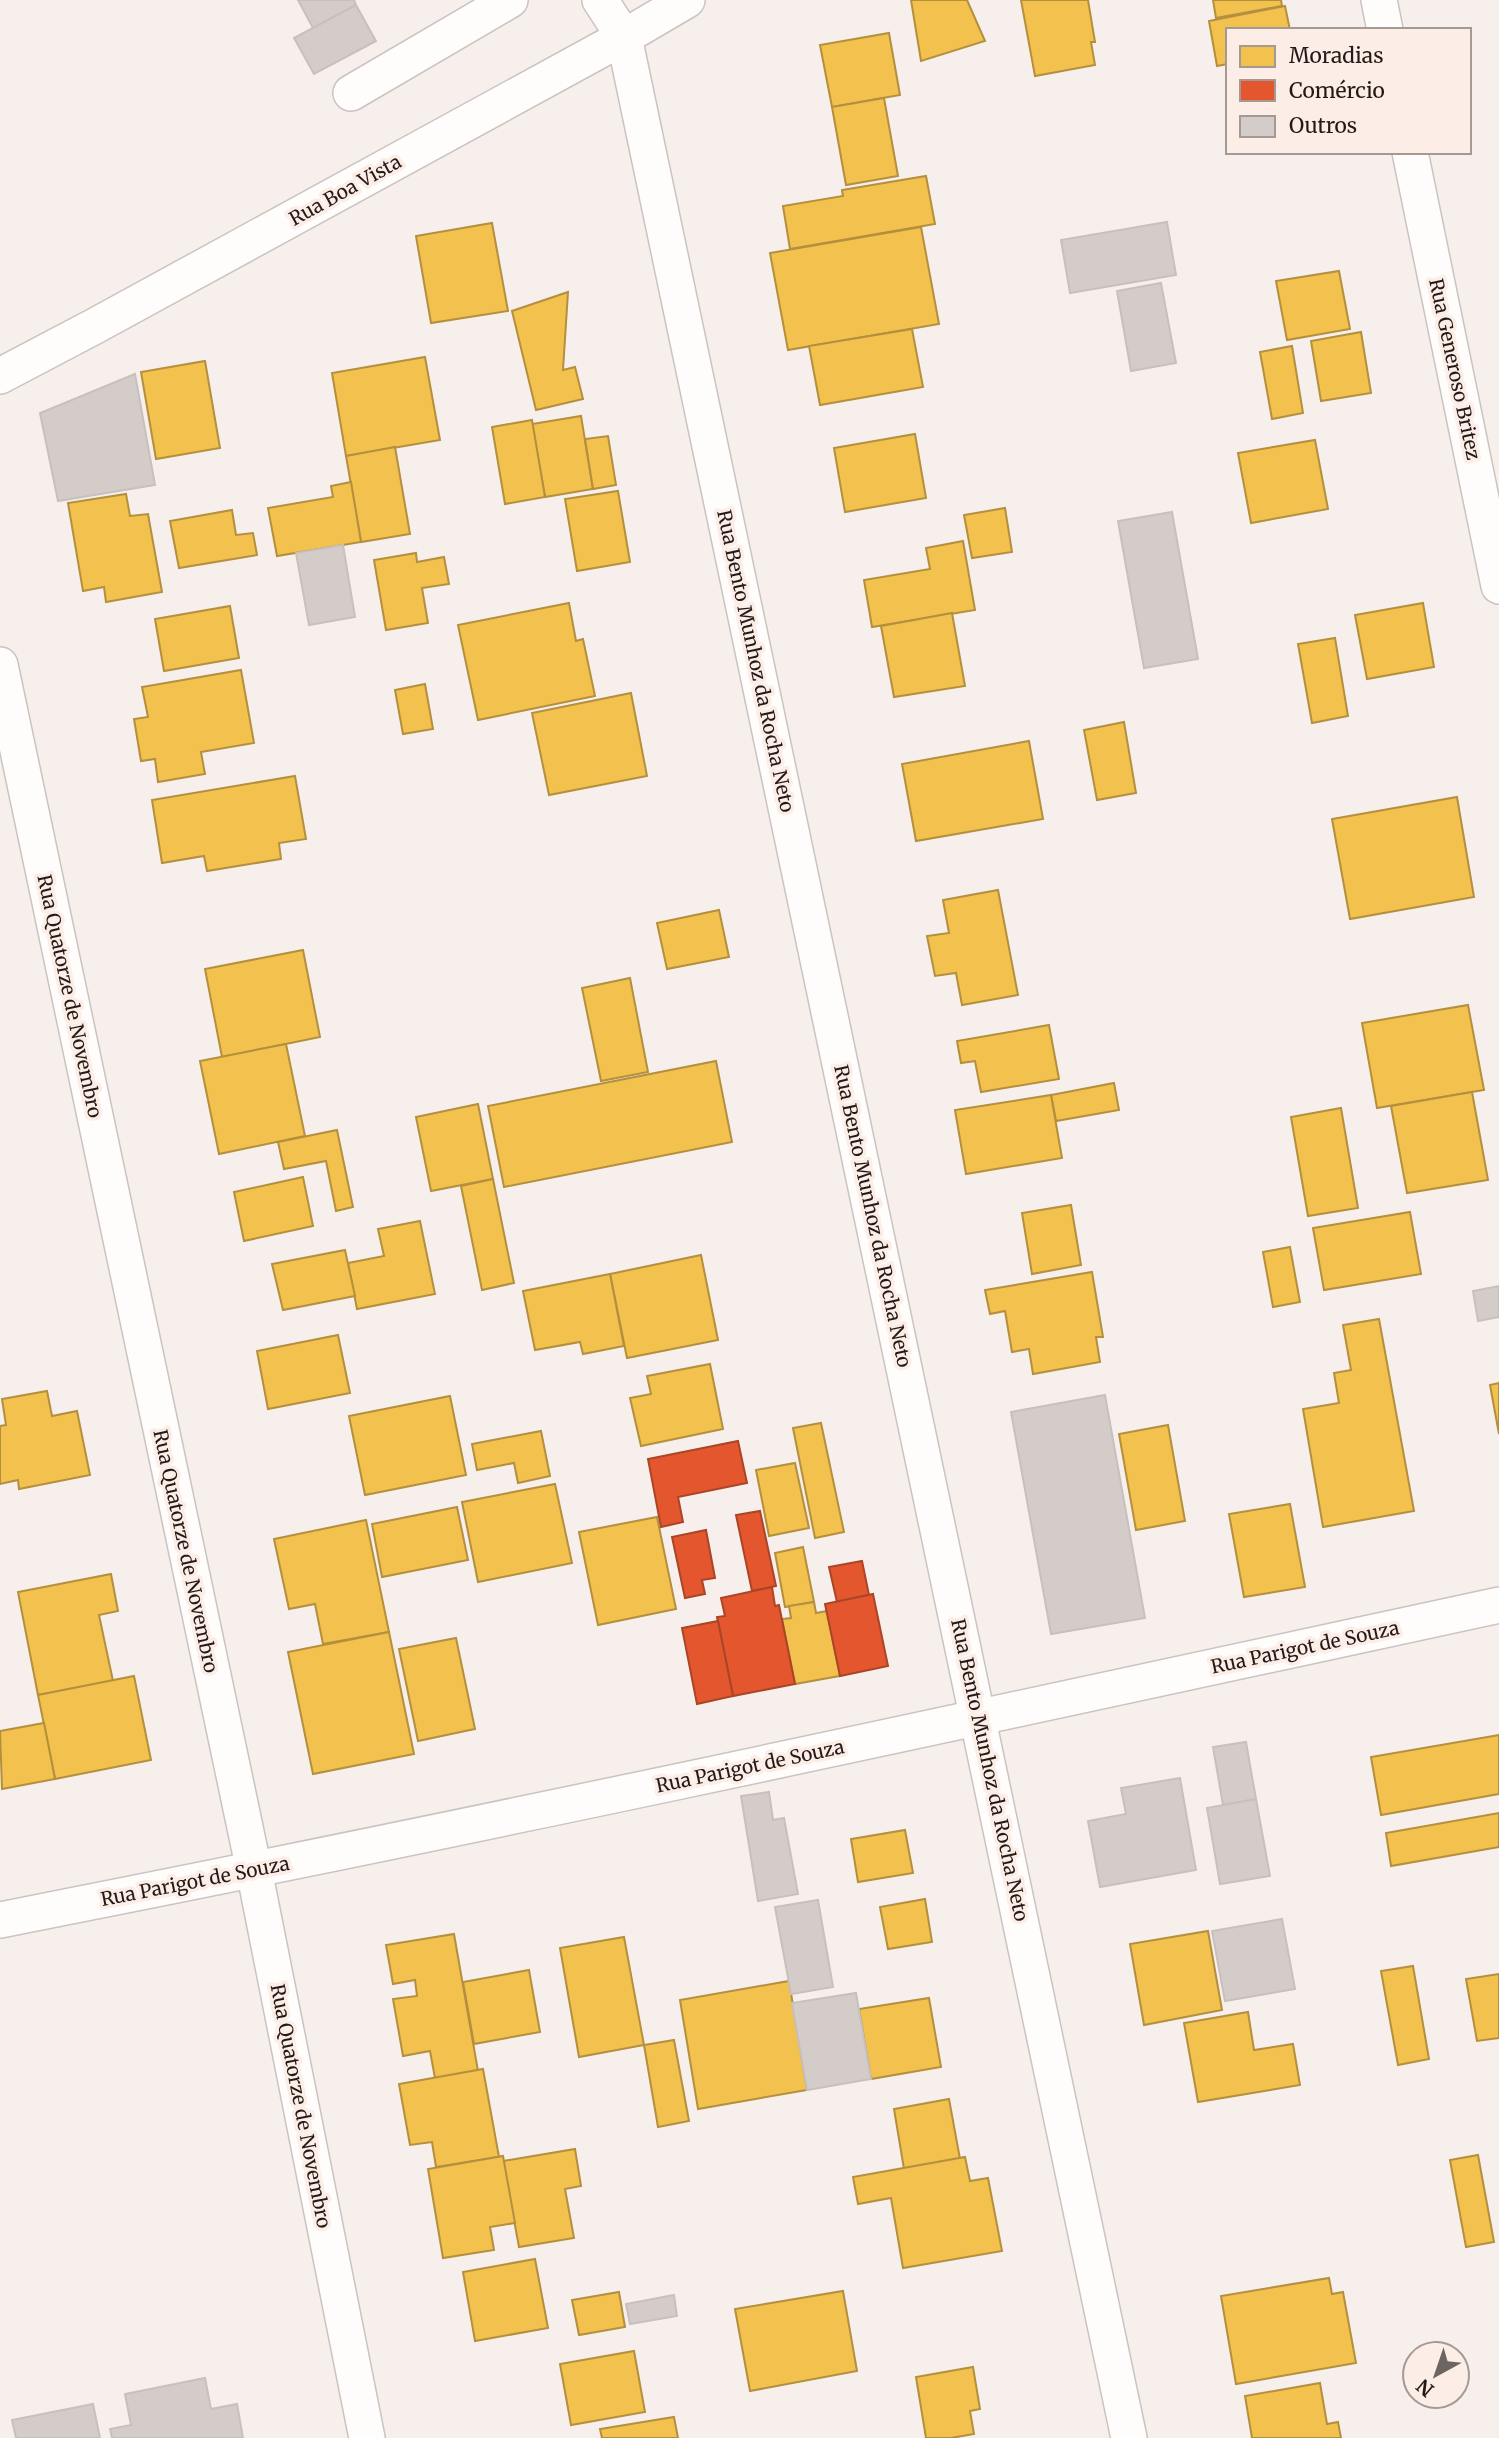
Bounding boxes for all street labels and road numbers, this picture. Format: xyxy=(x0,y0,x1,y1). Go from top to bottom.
street label: Rua Boa Vista xyxy=(285,149,405,231)
street label: Rua Generoso Britez xyxy=(1424,276,1486,462)
street label: Rua Bento Munhoz da Rocha Neto xyxy=(712,508,800,814)
street label: Rua Quatorze de Novembro xyxy=(32,872,108,1120)
street label: Rua Bento Munhoz da Rocha Neto xyxy=(829,1063,917,1369)
street label: Rua Quatorze de Novembro xyxy=(148,1427,224,1675)
street label: Rua Parigot de Souza xyxy=(1209,1615,1401,1679)
street label: Rua Bento Munhoz da Rocha Neto xyxy=(946,1617,1034,1923)
street label: Rua Parigot de Souza xyxy=(654,1734,846,1798)
street label: Rua Parigot de Souza xyxy=(99,1851,291,1911)
street label: Rua Quatorze de Novembro xyxy=(266,1982,336,2230)

